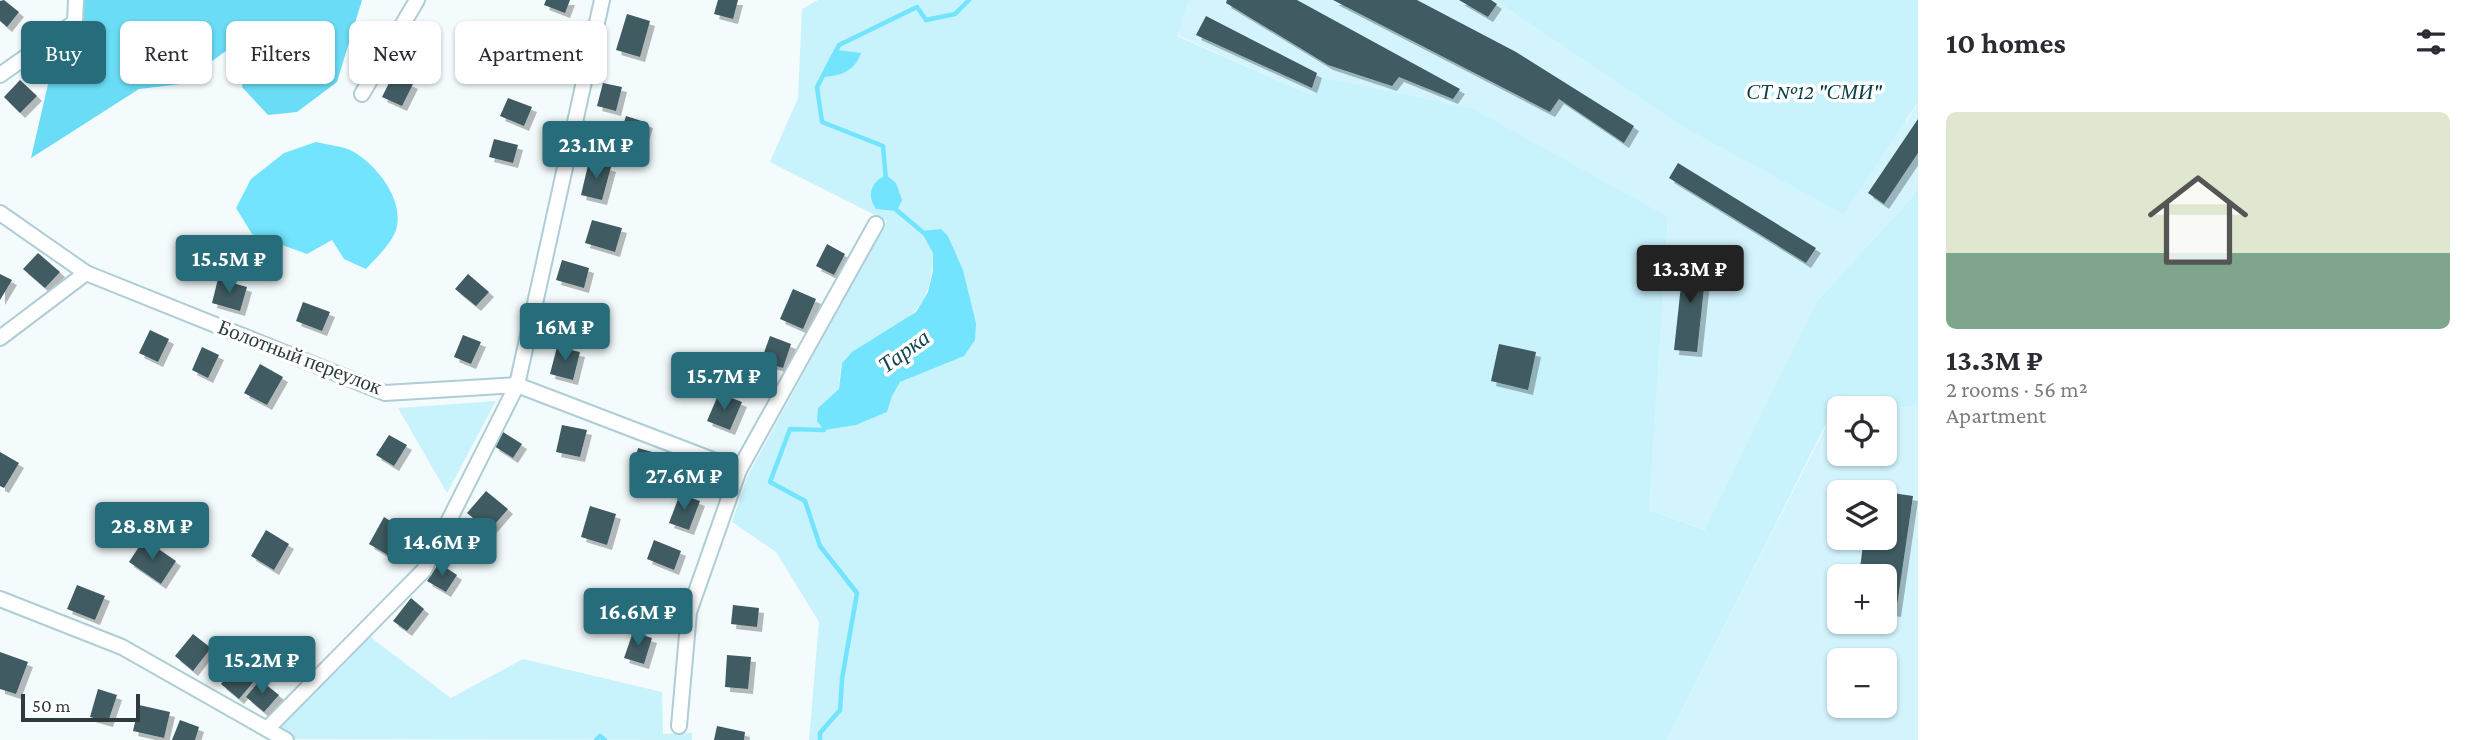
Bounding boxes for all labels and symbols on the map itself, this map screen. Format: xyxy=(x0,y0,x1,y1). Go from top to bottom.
park label: СТ №12 "СМИ" xyxy=(1746,80,1883,104)
pin: 23.1M ₽ xyxy=(531,122,661,181)
pin: 15.5M ₽ xyxy=(164,236,294,295)
pin: 13.3M ₽ xyxy=(1625,246,1755,305)
pin: 16M ₽ xyxy=(516,304,614,363)
street label: Болотный переулок xyxy=(215,315,386,400)
water label: Тарка xyxy=(873,324,935,378)
pin: 15.7M ₽ xyxy=(659,352,789,412)
pin: 27.6M ₽ xyxy=(619,452,749,512)
pin: 28.8M ₽ xyxy=(87,503,217,562)
pin: 14.6M ₽ xyxy=(377,518,507,578)
pin: 16.6M ₽ xyxy=(573,588,703,648)
pin: 15.2M ₽ xyxy=(197,636,327,696)
scale bar xyxy=(21,691,140,723)

